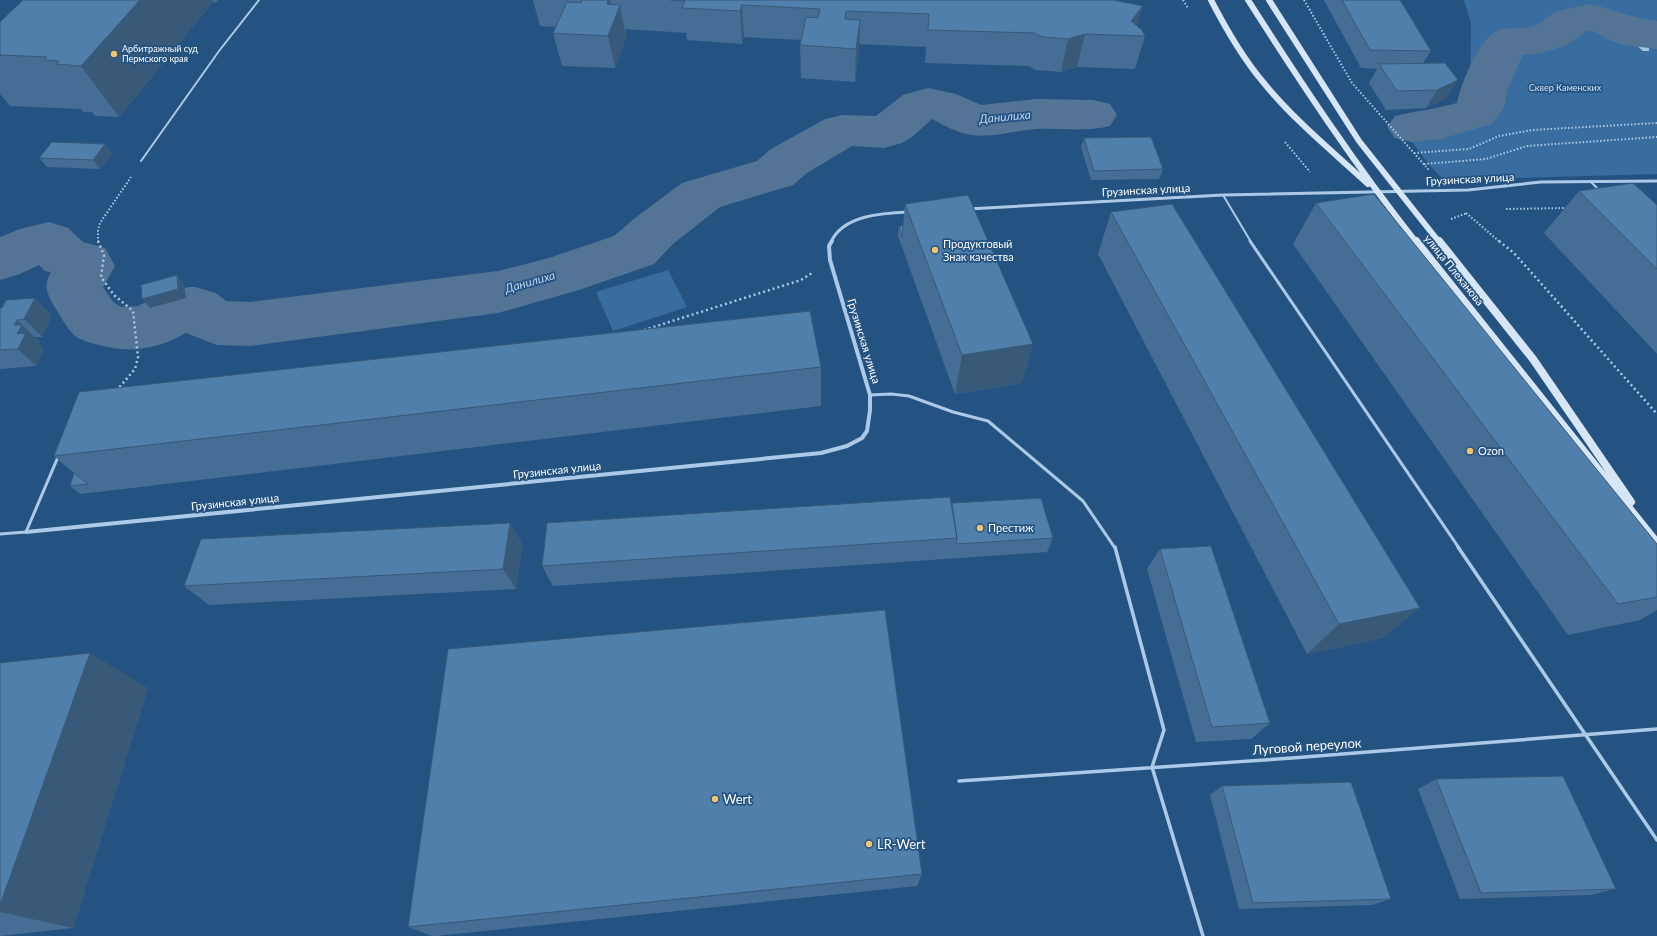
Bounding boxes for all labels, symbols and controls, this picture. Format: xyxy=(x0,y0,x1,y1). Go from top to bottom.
place label: Арбитражный суд Пермского края xyxy=(122,43,198,64)
marker: Арбитражный суд Пермского края xyxy=(109,49,119,59)
park label: Сквер Каменских xyxy=(1529,82,1602,93)
water label: Данилиха xyxy=(978,107,1031,126)
street label: Грузинская улица xyxy=(1425,170,1514,187)
street label: Грузинская улица xyxy=(1101,181,1190,198)
street label: улица Плеханова xyxy=(1422,232,1487,308)
place label: Продуктовый Знак качества xyxy=(943,237,1014,263)
marker: Продуктовый Знак качества xyxy=(930,245,940,255)
water label: Данилиха xyxy=(502,267,557,296)
street label: Грузинская улица xyxy=(845,297,884,385)
place label: Ozon xyxy=(1478,444,1504,457)
marker: Ozon xyxy=(1465,446,1475,456)
street label: Грузинская улица xyxy=(512,458,602,481)
street label: Грузинская улица xyxy=(190,490,280,513)
place label: Престиж xyxy=(988,521,1034,534)
marker: Престиж xyxy=(975,523,985,533)
street label: Луговой переулок xyxy=(1251,734,1362,758)
place label: Wert xyxy=(723,791,752,807)
marker: Wert xyxy=(710,794,720,804)
place label: LR-Wert xyxy=(877,836,926,852)
marker: LR-Wert xyxy=(864,839,874,849)

